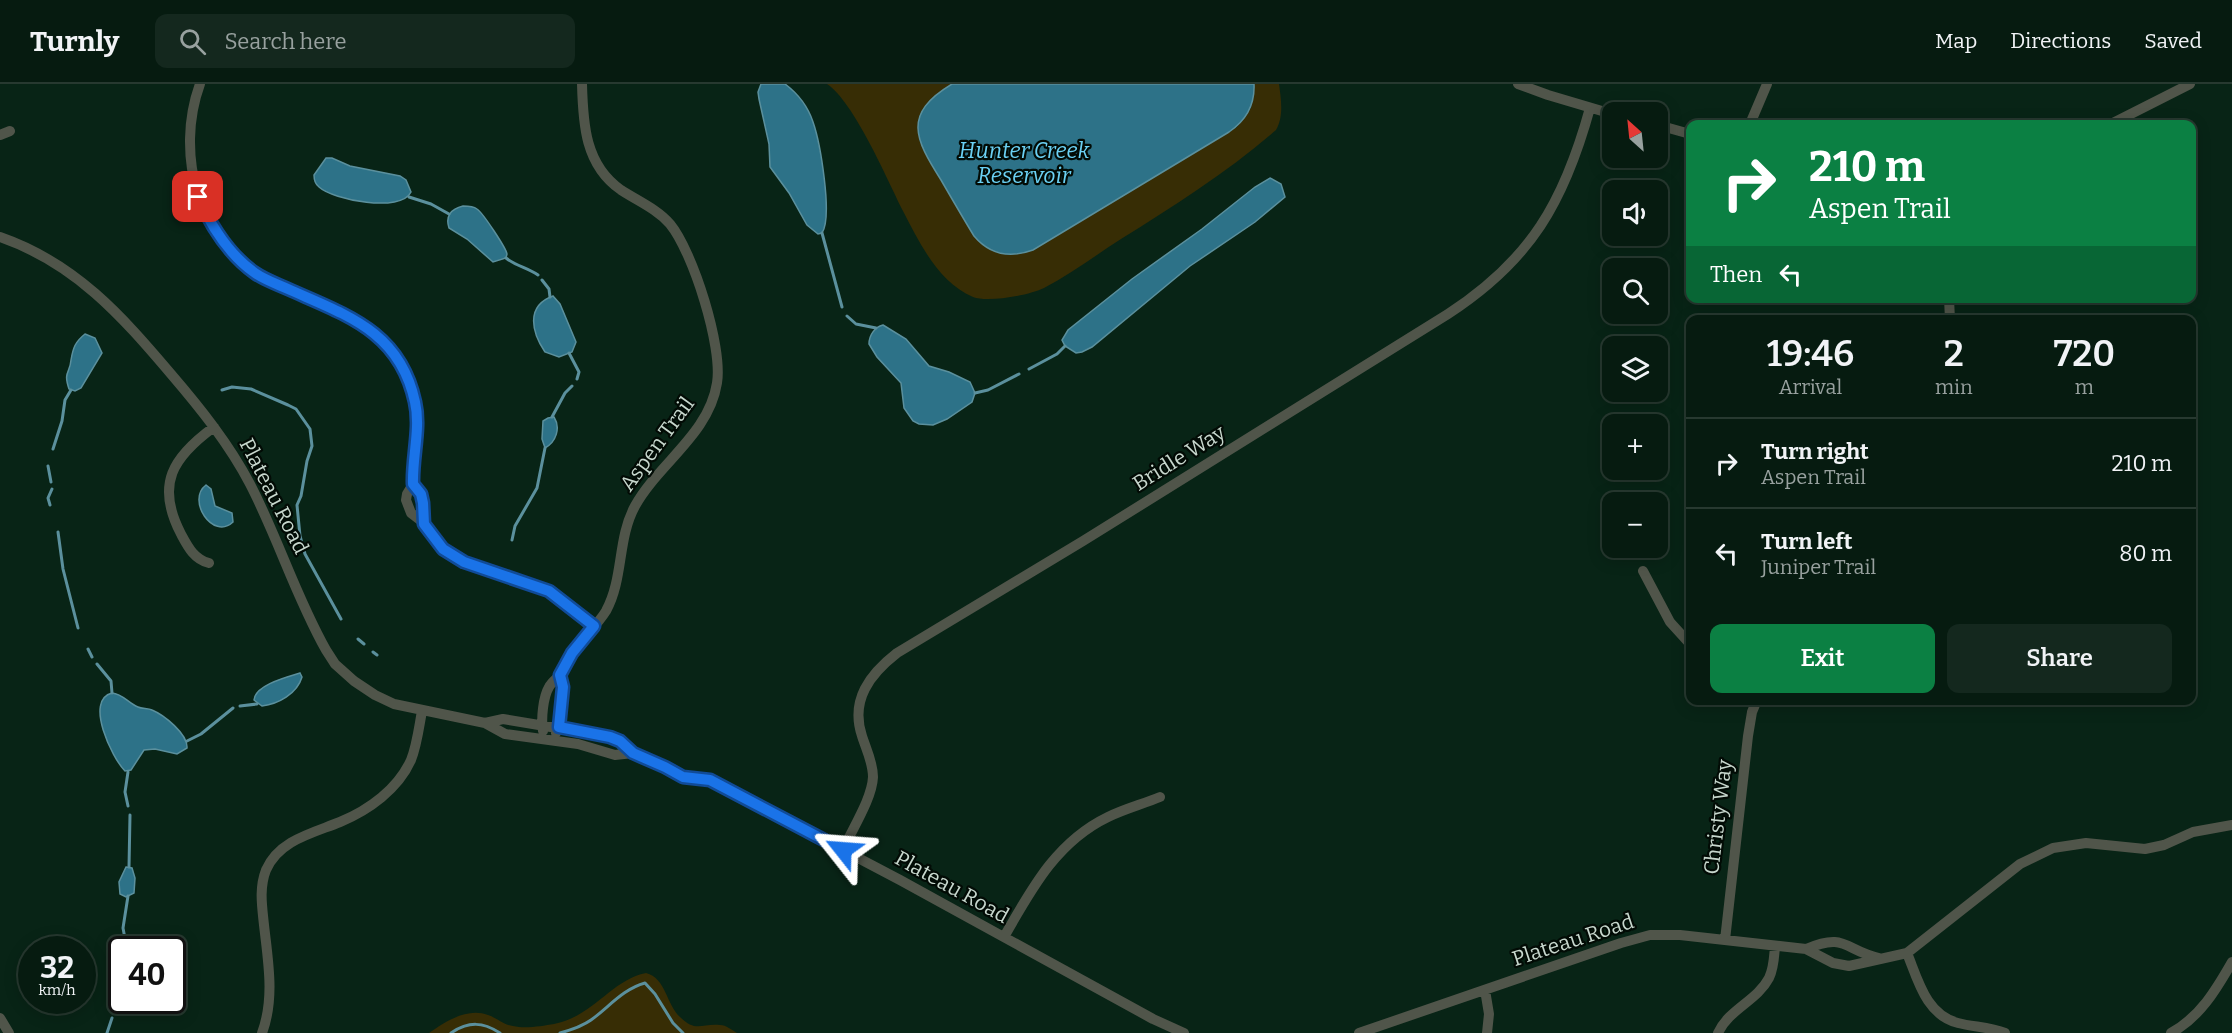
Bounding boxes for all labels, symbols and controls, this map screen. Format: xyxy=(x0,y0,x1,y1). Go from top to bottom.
search box xyxy=(155,14,575,68)
text: Turnly xyxy=(30,25,119,58)
icon: search xyxy=(176,25,209,58)
text: Search here xyxy=(224,28,347,55)
text: Map xyxy=(1935,28,1977,54)
text: Directions xyxy=(2010,28,2111,54)
text: Saved xyxy=(2144,28,2202,54)
north arrow xyxy=(1602,102,1668,168)
map controls xyxy=(1602,102,1668,558)
water label: Hunter Creek Reservoir xyxy=(959,137,1091,189)
text: 210 m xyxy=(1809,142,1925,192)
icon: right xyxy=(1710,144,1788,222)
pin xyxy=(172,171,223,222)
icon: arrive xyxy=(181,180,214,213)
button: sound xyxy=(1602,180,1668,246)
text: Aspen Trail xyxy=(1809,193,1951,225)
button: search xyxy=(1602,258,1668,324)
icon: left xyxy=(1774,258,1807,291)
text: Then xyxy=(1710,261,1762,288)
text: 19:46 xyxy=(1767,332,1854,376)
text: 2 xyxy=(1944,332,1964,376)
text: 720 xyxy=(2053,332,2115,376)
button: layers xyxy=(1602,336,1668,402)
text: Arrival xyxy=(1779,375,1842,399)
text: min xyxy=(1935,375,1973,399)
text: m xyxy=(2075,375,2094,399)
street label: Aspen Trail xyxy=(614,392,700,496)
button: + xyxy=(1602,414,1668,480)
street label: Bridle Way xyxy=(1128,419,1231,497)
street label: Plateau Road xyxy=(234,434,314,558)
text: Turn right xyxy=(1761,438,1869,465)
icon: right xyxy=(1710,447,1743,480)
text: 210 m xyxy=(2112,450,2172,477)
text: Aspen Trail xyxy=(1761,465,1866,489)
button: − xyxy=(1602,492,1668,558)
text: Turn left xyxy=(1761,528,1853,555)
icon: left xyxy=(1710,537,1743,570)
text: 80 m xyxy=(2119,540,2172,567)
text: Juniper Trail xyxy=(1761,555,1876,579)
button: Exit xyxy=(1710,624,1935,693)
button: Share xyxy=(1947,624,2172,693)
street label: Christy Way xyxy=(1698,757,1738,876)
position arrow xyxy=(811,818,875,882)
street label: Plateau Road xyxy=(890,845,1014,929)
street label: Plateau Road xyxy=(1509,908,1637,972)
speed limit sign: 40 xyxy=(108,936,186,1014)
text: 32 xyxy=(40,950,74,986)
text: km/h xyxy=(38,981,76,999)

